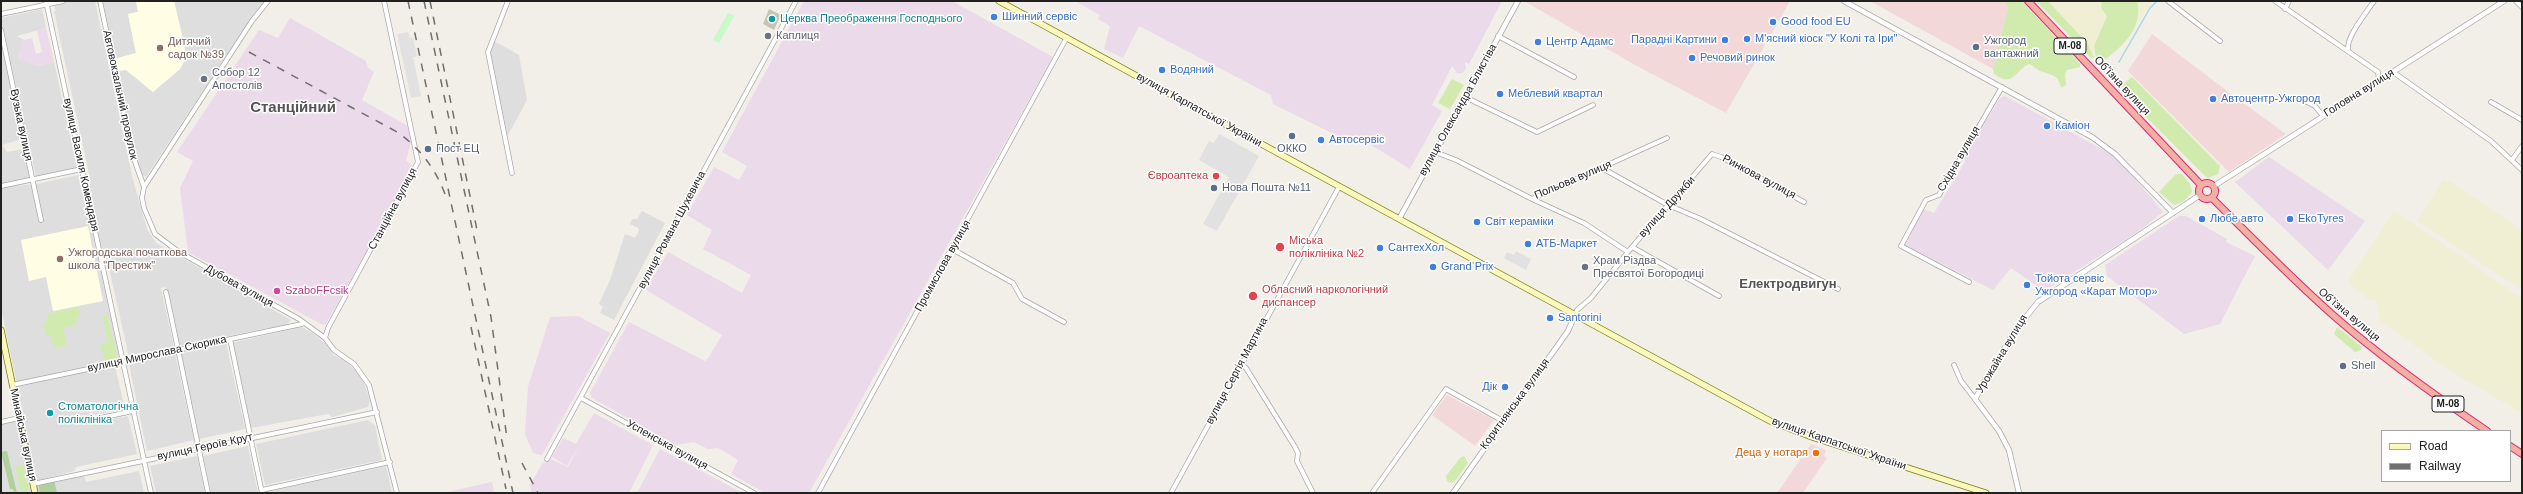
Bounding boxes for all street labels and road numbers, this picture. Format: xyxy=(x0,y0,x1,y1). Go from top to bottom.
street label: Автовокзальний провулок xyxy=(100,29,140,161)
road number: М-08 xyxy=(2054,38,2086,54)
street label: вулиця Олександра Блистіва xyxy=(1416,42,1500,178)
street label: Обʼїзна вулиця xyxy=(2091,54,2153,118)
street label: Головна вулиця xyxy=(2321,66,2397,120)
street label: вулиця Карпатської України xyxy=(1134,70,1264,150)
street label: Вузька вулиця xyxy=(7,88,35,162)
street label: вулиця Василя Комендаря xyxy=(60,97,102,233)
street label: Східна вулиця xyxy=(1935,124,1983,194)
street label: Ринкова вулиця xyxy=(1720,152,1798,202)
street label: Польова вулиця xyxy=(1532,158,1614,202)
street label: Станційна вулиця xyxy=(366,166,420,252)
street label: вулиця Романа Шухевича xyxy=(635,169,709,291)
street label: вулиця Дружби xyxy=(1636,174,1698,240)
street label: Промислова вулиця xyxy=(912,218,974,314)
street label: Дубова вулиця xyxy=(202,262,276,310)
street label: Обʼїзна вулиця xyxy=(2316,285,2382,345)
street label: Урожайна вулиця xyxy=(1973,312,2031,396)
street label: вулиця Сергія Мартина xyxy=(1203,315,1271,427)
street label: вулиця Мирослава Скорика xyxy=(86,333,228,375)
street label: Коритнянська вулиця xyxy=(1478,356,1552,452)
street label: Минайська вулиця xyxy=(7,387,39,483)
road number: М-08 xyxy=(2432,396,2464,412)
street label: вулиця Карпатської України xyxy=(1770,415,1908,473)
street label: Успенська вулиця xyxy=(624,417,710,473)
street label: вулиця Героїв Крут xyxy=(156,430,254,464)

